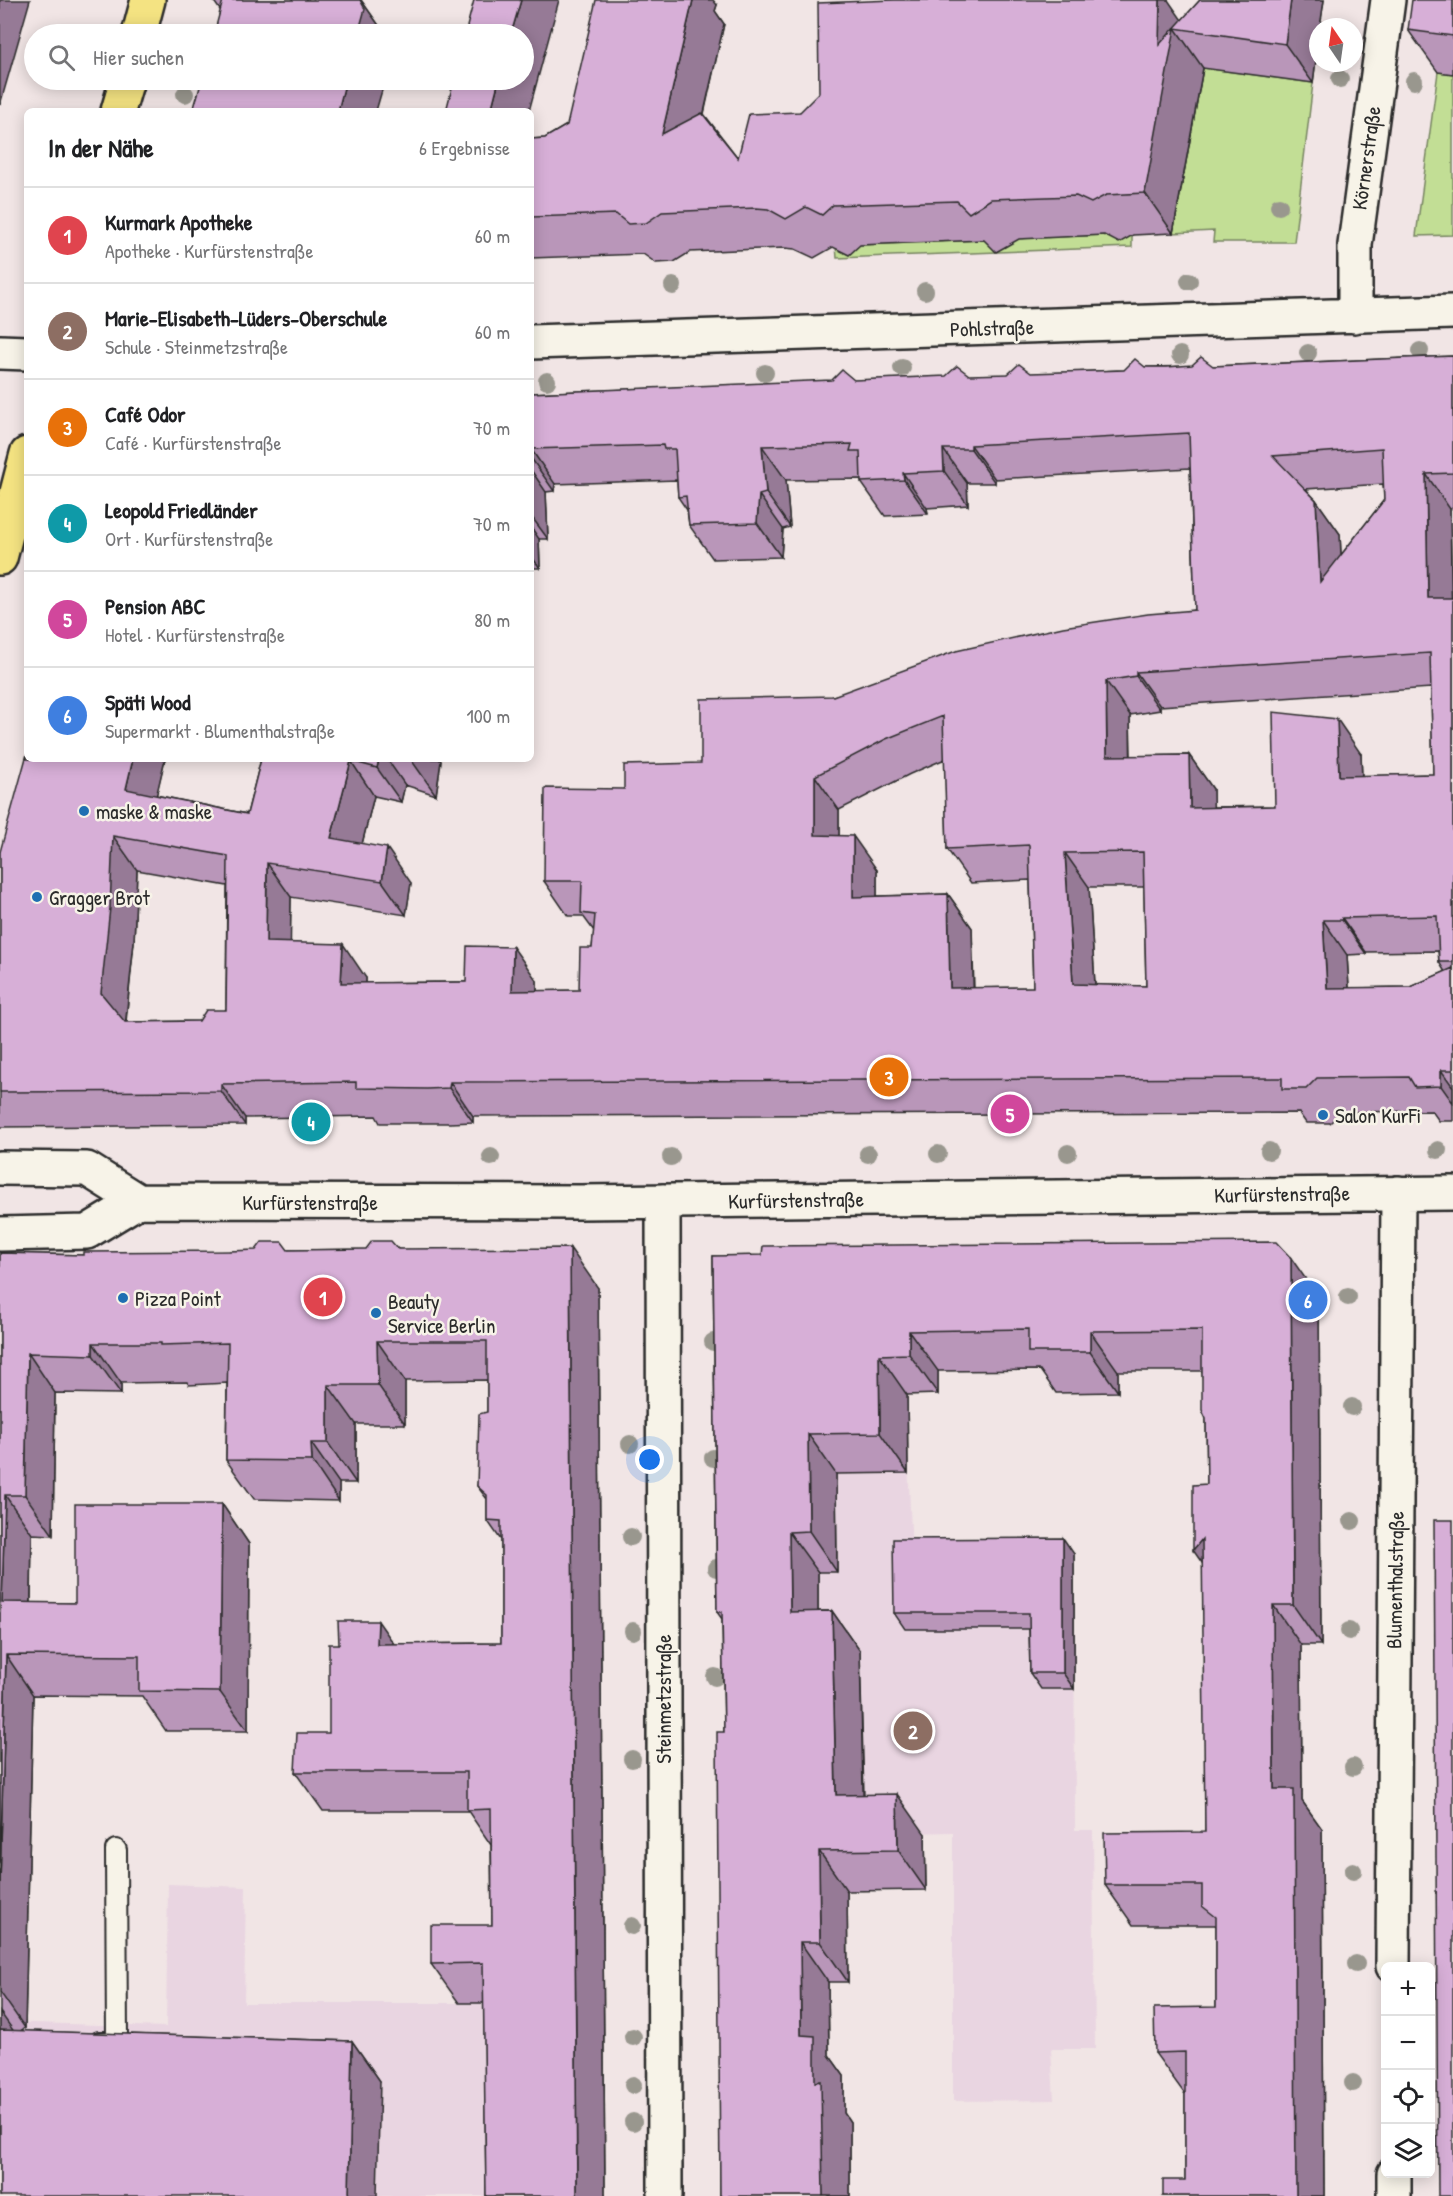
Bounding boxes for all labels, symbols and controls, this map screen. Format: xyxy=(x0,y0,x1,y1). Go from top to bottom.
north arrow xyxy=(1309,18,1363,72)
search box xyxy=(24,24,534,90)
icon: search xyxy=(45,41,78,74)
text: Hier suchen xyxy=(93,42,184,72)
street label: Körnerstraße xyxy=(1344,104,1388,212)
text: In der Nähe xyxy=(48,130,154,165)
text: 6 Ergebnisse xyxy=(419,134,510,161)
text: Kurmark Apotheke xyxy=(105,207,253,237)
text: 1 xyxy=(64,222,71,249)
text: 60 m xyxy=(475,222,510,249)
text: Apotheke · Kurfürstenstraße xyxy=(105,237,313,264)
text: Marie-Elisabeth-Lüders-Oberschule xyxy=(105,303,387,333)
street label: Pohlstraße xyxy=(949,312,1035,344)
text: 2 xyxy=(63,318,72,345)
text: 60 m xyxy=(475,318,510,345)
text: Schule · Steinmetzstraße xyxy=(105,333,288,360)
text: Café Odor xyxy=(105,399,186,429)
text: 3 xyxy=(63,414,72,441)
text: 70 m xyxy=(473,414,510,441)
text: Café · Kurfürstenstraße xyxy=(105,429,281,456)
text: Leopold Friedländer xyxy=(105,495,258,525)
text: 4 xyxy=(64,510,71,537)
text: 70 m xyxy=(473,510,510,537)
text: Ort · Kurfürstenstraße xyxy=(105,525,273,552)
text: Pension ABC xyxy=(105,591,206,621)
text: 5 xyxy=(63,606,72,633)
text: 80 m xyxy=(474,606,510,633)
text: Hotel · Kurfürstenstraße xyxy=(105,621,285,648)
text: Späti Wood xyxy=(105,687,191,717)
text: 6 xyxy=(64,702,71,729)
text: 100 m xyxy=(467,702,510,729)
text: Supermarkt · Blumenthalstraße xyxy=(105,717,335,744)
place label: maske & maske xyxy=(96,797,212,826)
marker: maske & maske xyxy=(77,804,91,818)
place label: Gragger Brot xyxy=(49,883,151,912)
marker: Gragger Brot xyxy=(30,890,44,904)
pin: 3 xyxy=(870,1054,908,1100)
pin: 5 xyxy=(990,1092,1030,1136)
pin: 4 xyxy=(292,1100,330,1144)
place label: Salon KurFi xyxy=(1335,1101,1421,1130)
marker: Salon KurFi xyxy=(1316,1108,1330,1122)
street label: Kurfürstenstraße xyxy=(1214,1178,1350,1210)
street label: Kurfürstenstraße xyxy=(728,1184,864,1216)
street label: Kurfürstenstraße xyxy=(242,1188,378,1217)
pin: 1 xyxy=(304,1274,342,1320)
pin: 6 xyxy=(1288,1278,1328,1322)
place label: Pizza Point xyxy=(135,1284,222,1313)
place label: Beauty Service Berlin xyxy=(388,1287,495,1340)
marker: Pizza Point xyxy=(116,1291,130,1305)
marker: Beauty Service Berlin xyxy=(369,1306,383,1320)
your location xyxy=(635,1445,664,1474)
street label: Blumenthalstraße xyxy=(1379,1511,1411,1649)
street label: Steinmetzstraße xyxy=(649,1634,678,1764)
pin: 2 xyxy=(894,1708,932,1754)
map controls xyxy=(1381,1962,1435,2178)
button: + xyxy=(1381,1962,1435,2016)
button: − xyxy=(1381,2016,1435,2070)
button: locate xyxy=(1381,2070,1435,2124)
button: layers xyxy=(1381,2124,1435,2178)

